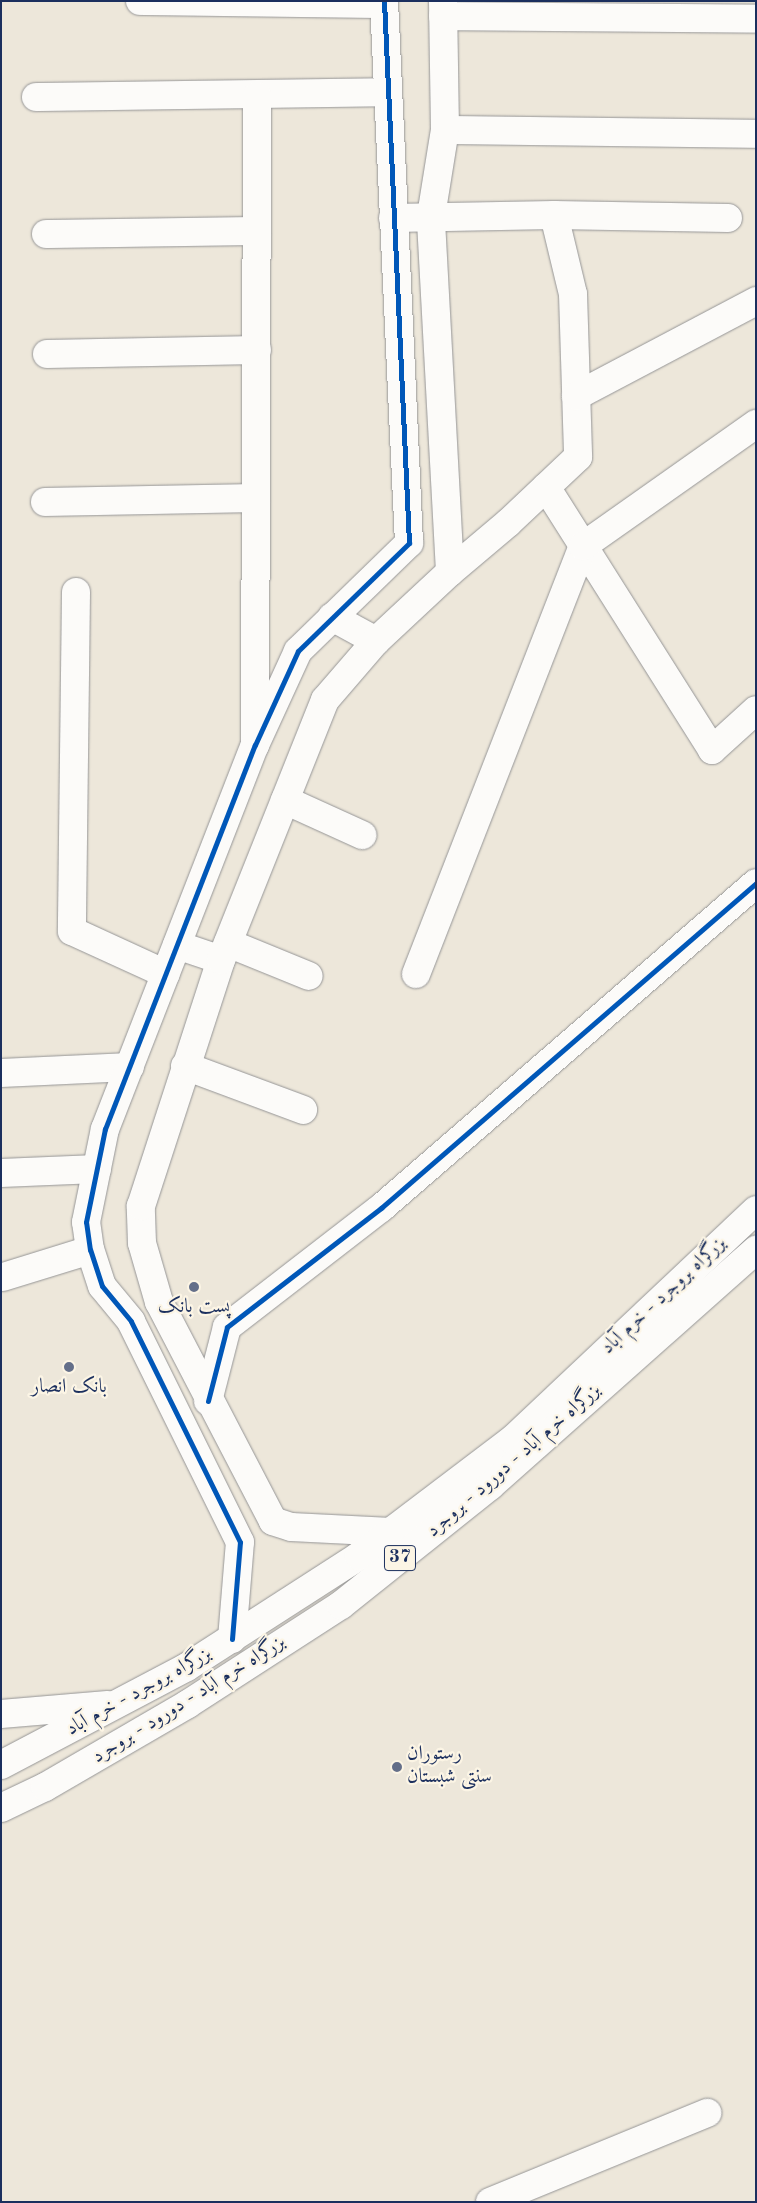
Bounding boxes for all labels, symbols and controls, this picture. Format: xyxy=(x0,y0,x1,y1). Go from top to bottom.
street label: بزرگراه بروجرد - خرم آباد xyxy=(596,1232,732,1360)
marker: پست بانک xyxy=(188,1281,200,1293)
place label: پست بانک xyxy=(158,1295,230,1319)
marker: بانک انصار xyxy=(63,1361,75,1373)
place label: بانک انصار xyxy=(31,1375,107,1399)
street label: بزرگراه خرم آباد - دورود - بروجرد xyxy=(422,1379,606,1543)
road number: 37 xyxy=(384,1542,416,1575)
street label: بزرگراه خرم آباد - دورود - بروجرد xyxy=(88,1631,290,1769)
street label: بزرگراه بروجرد - خرم آباد xyxy=(62,1642,216,1742)
place label: رستوران سنتی شبستان xyxy=(407,1743,492,1790)
marker: رستوران سنتی شبستان xyxy=(391,1761,403,1773)

